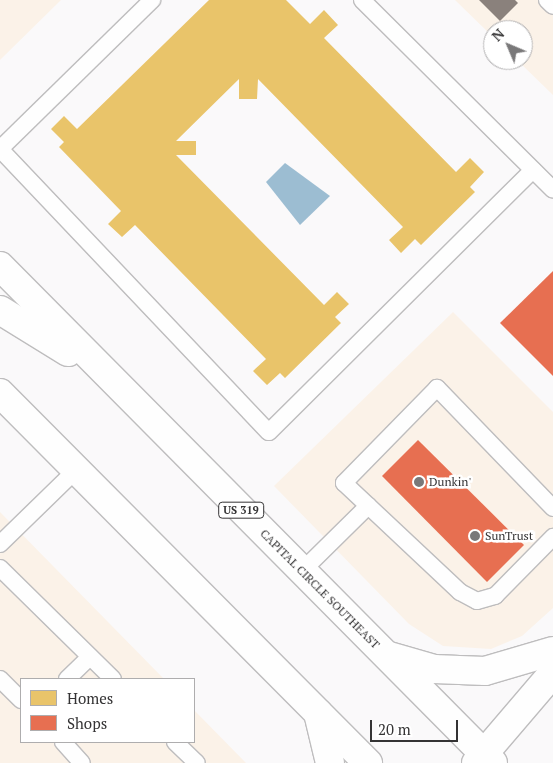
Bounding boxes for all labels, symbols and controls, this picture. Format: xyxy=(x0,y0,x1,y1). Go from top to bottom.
north arrow xyxy=(483,20,533,70)
text: N xyxy=(487,24,508,45)
place label: Dunkin' xyxy=(429,475,471,489)
marker: Dunkin' xyxy=(413,476,425,488)
road number: US 319 xyxy=(217,502,265,518)
street label: CAPITAL CIRCLE SOUTHEAST xyxy=(257,526,383,652)
place label: SunTrust xyxy=(485,529,533,543)
marker: SunTrust xyxy=(469,530,481,542)
legend xyxy=(20,678,195,743)
text: Homes xyxy=(67,688,113,708)
scale bar xyxy=(373,710,460,742)
text: Shops xyxy=(67,713,107,733)
text: 20 m xyxy=(378,719,411,739)

